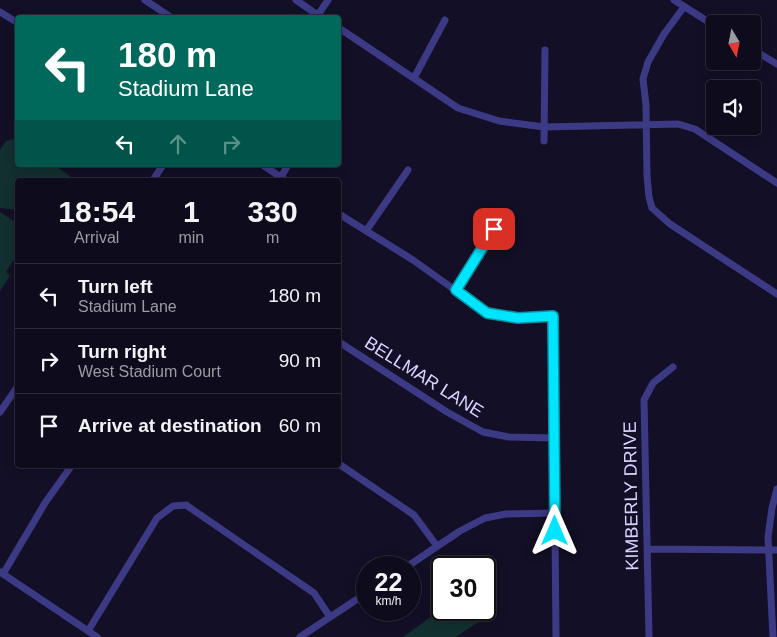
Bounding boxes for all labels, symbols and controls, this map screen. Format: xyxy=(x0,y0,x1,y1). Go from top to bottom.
north arrow xyxy=(706,15,761,70)
map controls xyxy=(706,15,761,135)
icon: left xyxy=(35,35,100,100)
text: 180 m xyxy=(118,35,217,74)
text: Stadium Lane xyxy=(118,76,254,101)
button: sound xyxy=(706,80,761,135)
icon: left xyxy=(111,130,139,158)
icon: ahead xyxy=(164,130,192,158)
icon: right xyxy=(217,130,245,158)
text: 18:54 xyxy=(58,195,135,228)
text: 1 xyxy=(183,195,200,228)
text: 330 xyxy=(248,195,298,228)
pin xyxy=(473,208,515,250)
icon: arrive xyxy=(480,215,508,243)
text: Arrival xyxy=(74,229,119,246)
text: min xyxy=(178,229,204,246)
text: m xyxy=(266,229,279,246)
text: Turn left xyxy=(78,276,153,297)
icon: left xyxy=(35,282,63,310)
text: 180 m xyxy=(268,285,321,306)
text: Stadium Lane xyxy=(78,298,177,315)
street label: BELLMAR LANE xyxy=(361,332,487,422)
text: Turn right xyxy=(78,341,166,362)
icon: right xyxy=(35,347,63,375)
text: 90 m xyxy=(279,350,321,371)
text: West Stadium Court xyxy=(78,363,221,380)
icon: arrive xyxy=(35,412,63,440)
text: Arrive at destination xyxy=(78,415,262,436)
text: 60 m xyxy=(279,415,321,436)
street label: KIMBERLY DRIVE xyxy=(620,421,642,571)
position arrow xyxy=(528,504,580,556)
speed limit sign: 30 xyxy=(431,556,496,621)
text: 22 xyxy=(375,568,402,596)
text: km/h xyxy=(375,594,402,608)

